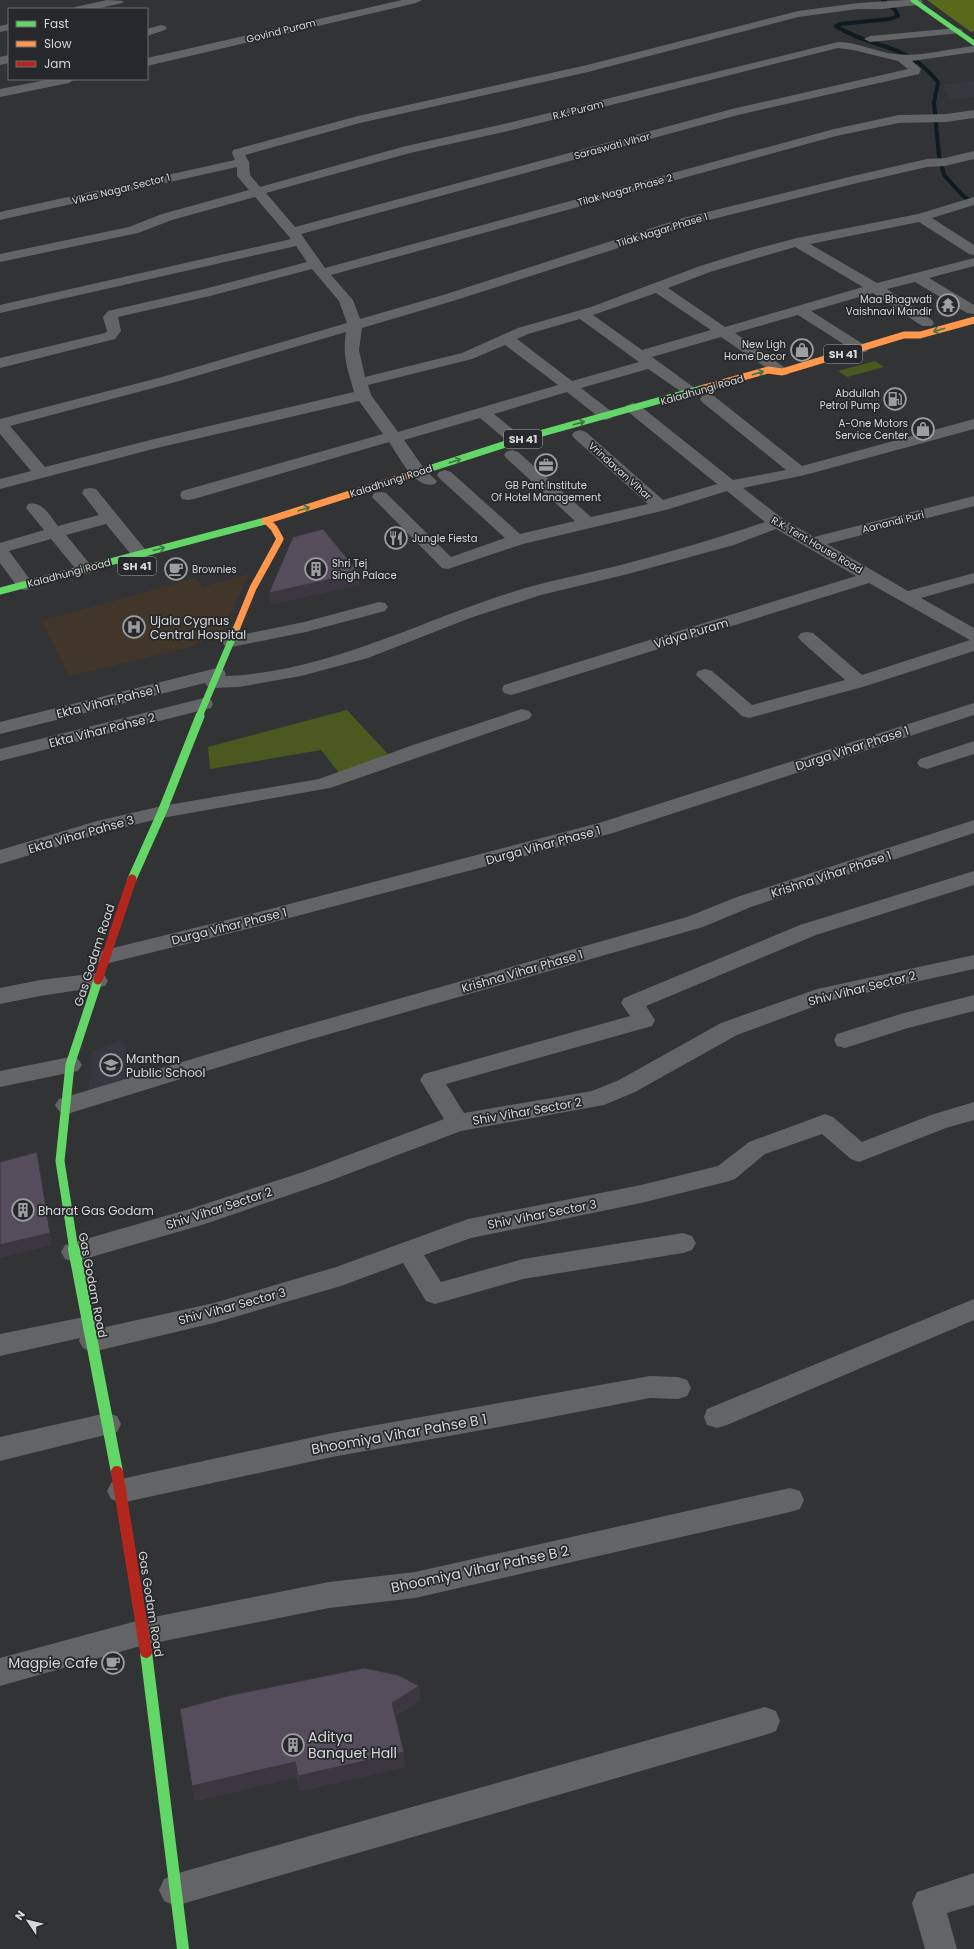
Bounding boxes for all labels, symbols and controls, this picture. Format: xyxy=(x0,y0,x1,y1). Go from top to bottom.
legend xyxy=(8,8,148,80)
text: Fast xyxy=(44,15,69,32)
street label: Govind Puram xyxy=(245,15,317,47)
text: Slow xyxy=(44,35,72,52)
text: Jam xyxy=(44,55,71,72)
street label: R.K. Puram xyxy=(551,96,605,124)
street label: Saraswati Vihar xyxy=(572,129,652,163)
street label: Vikas Nagar Sector 1 xyxy=(70,170,172,208)
street label: Tilak Nagar Phase 2 xyxy=(576,170,674,210)
street label: Tilak Nagar Phase 1 xyxy=(614,209,710,251)
place label: Maa Bhagwati Vaishnavi Mandir xyxy=(846,292,932,319)
temple icon: Maa Bhagwati Vaishnavi Mandir xyxy=(935,292,961,318)
one-way arrow xyxy=(933,327,946,334)
place label: New Ligh Home Decor xyxy=(724,337,786,364)
shop icon: New Ligh Home Decor xyxy=(789,337,815,363)
road number: SH 41 xyxy=(824,345,862,363)
one-way arrow xyxy=(751,369,764,376)
street label: Kaladhungi Road xyxy=(659,371,745,409)
place label: Abdullah Petrol Pump xyxy=(820,386,880,413)
fuel station icon: Abdullah Petrol Pump xyxy=(882,386,908,412)
place label: A-One Motors Service Center xyxy=(835,416,908,443)
shop icon: A-One Motors Service Center xyxy=(910,416,936,442)
one-way arrow xyxy=(572,419,585,426)
road number: SH 41 xyxy=(504,430,542,448)
street label: Vrindavan Vihar xyxy=(585,439,655,504)
office icon: GB Pant Institute Of Hotel Management xyxy=(533,452,559,478)
one-way arrow xyxy=(448,457,461,464)
street label: Kaladhungi Road xyxy=(348,461,434,501)
place label: GB Pant Institute Of Hotel Management xyxy=(491,478,601,505)
one-way arrow xyxy=(297,505,310,512)
street label: Aanandi Puri xyxy=(860,507,926,537)
street label: R.K. Tent House Road xyxy=(769,513,865,577)
restaurant icon: Jungle Fiesta xyxy=(383,525,409,551)
place label: Jungle Fiesta xyxy=(412,531,478,546)
one-way arrow xyxy=(153,545,166,552)
street label: Kaladhungi Road xyxy=(26,555,112,591)
cafe icon: Brownies xyxy=(163,556,189,582)
building icon: Shri Tej Singh Palace xyxy=(303,556,329,582)
place label: Shri Tej Singh Palace xyxy=(332,556,397,583)
road number: SH 41 xyxy=(118,557,156,575)
place label: Brownies xyxy=(192,562,237,577)
place label: Ujala Cygnus Central Hospital xyxy=(150,612,246,643)
hospital icon: Ujala Cygnus Central Hospital xyxy=(121,614,147,640)
street label: Vidya Puram xyxy=(652,614,730,652)
street label: Ekta Vihar Pahse 1 xyxy=(54,680,162,722)
street label: Ekta Vihar Pahse 2 xyxy=(47,709,157,751)
street label: Durga Vihar Phase 1 xyxy=(793,722,911,774)
street label: Ekta Vihar Pahse 3 xyxy=(26,811,136,857)
street label: Durga Vihar Phase 1 xyxy=(484,822,602,868)
street label: Krishna Vihar Phase 1 xyxy=(769,847,893,901)
street label: Gas Godam Road xyxy=(69,902,119,1008)
street label: Durga Vihar Phase 1 xyxy=(170,903,288,949)
street label: Krishna Vihar Phase 1 xyxy=(459,946,585,996)
street label: Shiv Vihar Sector 2 xyxy=(806,966,918,1010)
place label: Manthan Public School xyxy=(126,1050,206,1081)
school or university icon: Manthan Public School xyxy=(98,1052,124,1078)
street label: Shiv Vihar Sector 2 xyxy=(471,1093,583,1129)
street label: Shiv Vihar Sector 2 xyxy=(164,1183,274,1233)
street label: Shiv Vihar Sector 3 xyxy=(486,1195,598,1233)
building icon: Bharat Gas Godam xyxy=(10,1197,36,1223)
place label: Bharat Gas Godam xyxy=(38,1202,154,1219)
street label: Gas Godam Road xyxy=(74,1231,112,1339)
street label: Shiv Vihar Sector 3 xyxy=(176,1283,288,1329)
street label: Bhoomiya Vihar Pahse B 1 xyxy=(310,1409,488,1459)
street label: Bhoomiya Vihar Pahse B 2 xyxy=(389,1540,571,1598)
street label: Gas Godam Road xyxy=(134,1550,168,1658)
cafe icon: Magpie Cafe xyxy=(100,1650,126,1676)
place label: Magpie Cafe xyxy=(8,1653,98,1673)
place label: Aditya Banquet Hall xyxy=(308,1727,397,1763)
building icon: Aditya Banquet Hall xyxy=(280,1732,306,1758)
north arrow xyxy=(8,1901,48,1941)
text: N xyxy=(11,1907,29,1923)

